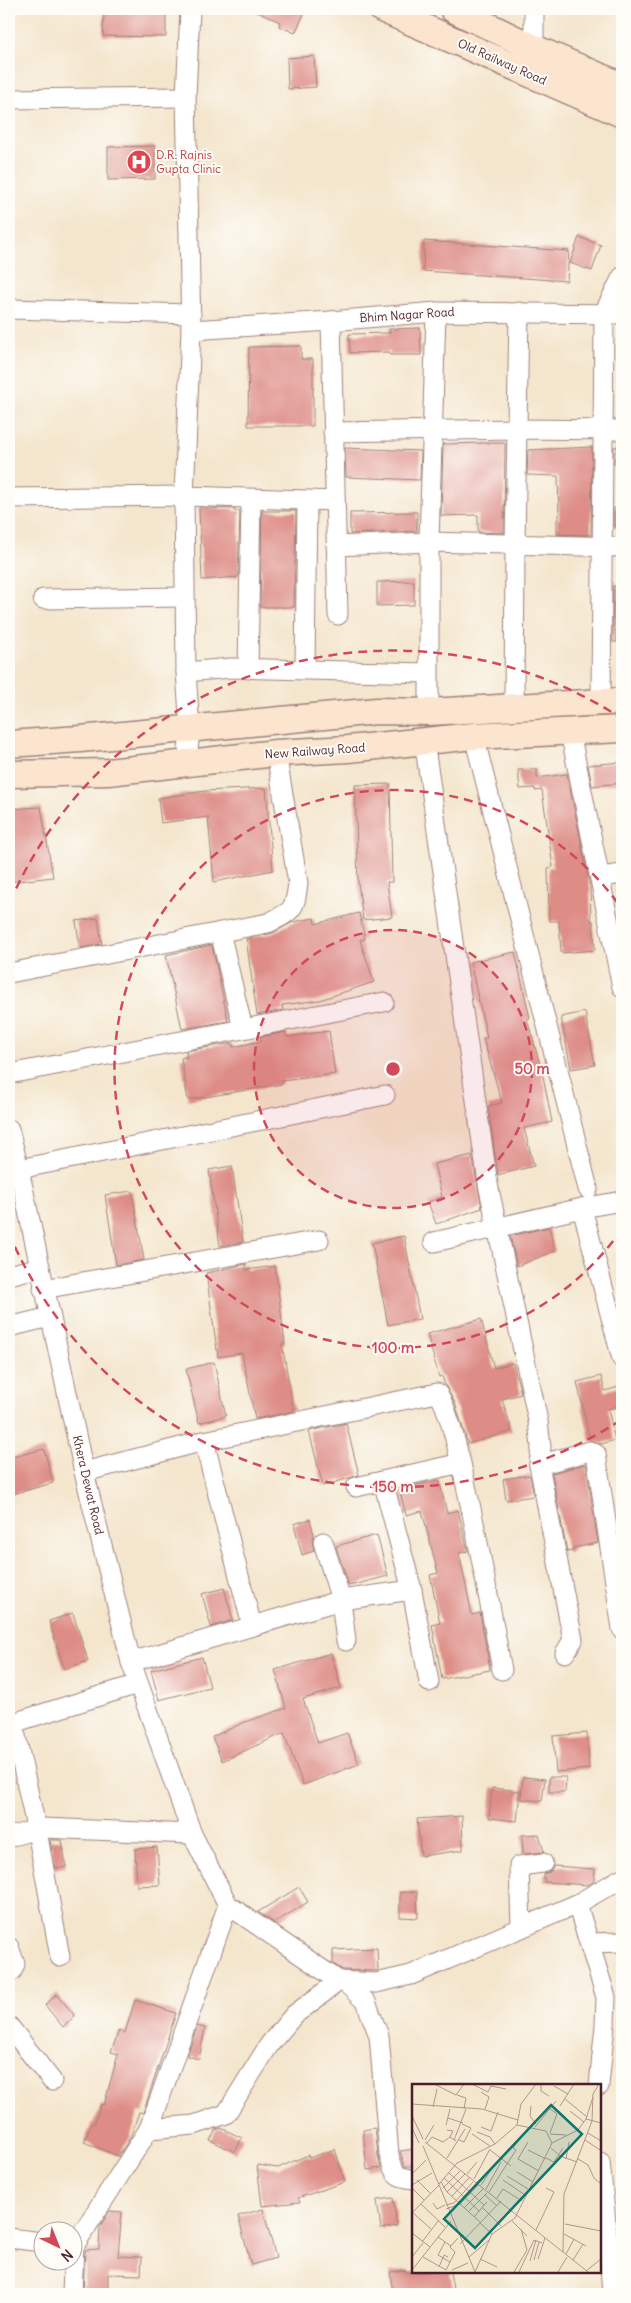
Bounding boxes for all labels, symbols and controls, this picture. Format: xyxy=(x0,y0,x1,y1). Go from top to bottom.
street label: Old Railway Road xyxy=(455,35,549,88)
place label: D.R. Rajnis Gupta Clinic xyxy=(156,147,221,176)
hospital icon: D.R. Rajnis Gupta Clinic xyxy=(126,149,152,175)
street label: Bhim Nagar Road xyxy=(359,304,455,325)
street label: New Railway Road xyxy=(264,740,366,761)
text: 50 m xyxy=(514,1059,550,1078)
centre of rings xyxy=(384,1060,402,1078)
text: 100 m xyxy=(372,1338,414,1357)
street label: Khera Dewat Road xyxy=(70,1434,107,1536)
text: 150 m xyxy=(372,1477,414,1496)
inset map xyxy=(412,2084,601,2273)
north arrow xyxy=(32,2220,82,2270)
text: N xyxy=(57,2246,77,2265)

